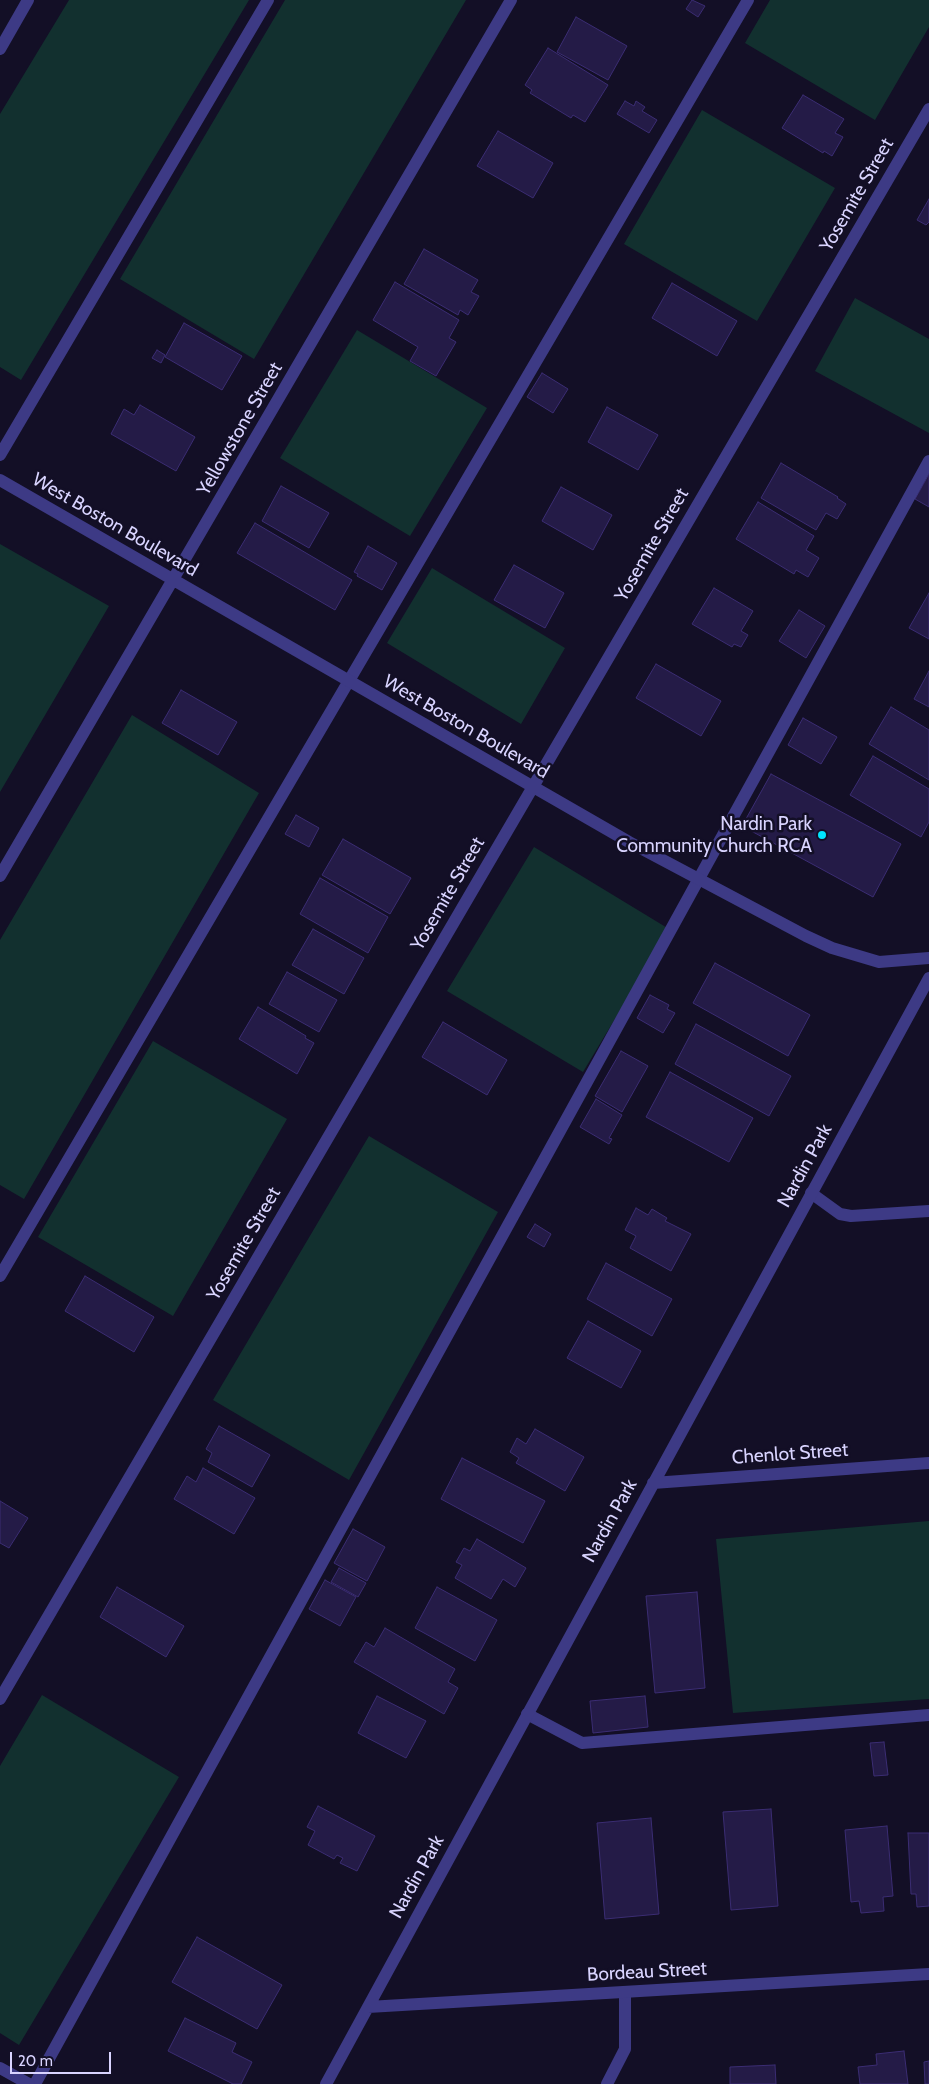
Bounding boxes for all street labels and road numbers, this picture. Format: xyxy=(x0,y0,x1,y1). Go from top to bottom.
street label: Yosemite Street xyxy=(815,134,899,256)
street label: Yellowstone Street xyxy=(193,358,287,500)
street label: West Boston Boulevard xyxy=(28,468,202,582)
street label: Yosemite Street xyxy=(610,484,694,606)
street label: West Boston Boulevard xyxy=(379,670,553,784)
street label: Yosemite Street xyxy=(406,833,490,955)
street label: Nardin Park xyxy=(773,1120,837,1212)
street label: Yosemite Street xyxy=(202,1183,286,1305)
street label: Chenlot Street xyxy=(731,1439,849,1469)
street label: Nardin Park xyxy=(578,1475,642,1567)
street label: Nardin Park xyxy=(385,1831,449,1923)
street label: Bordeau Street xyxy=(586,1957,708,1987)

